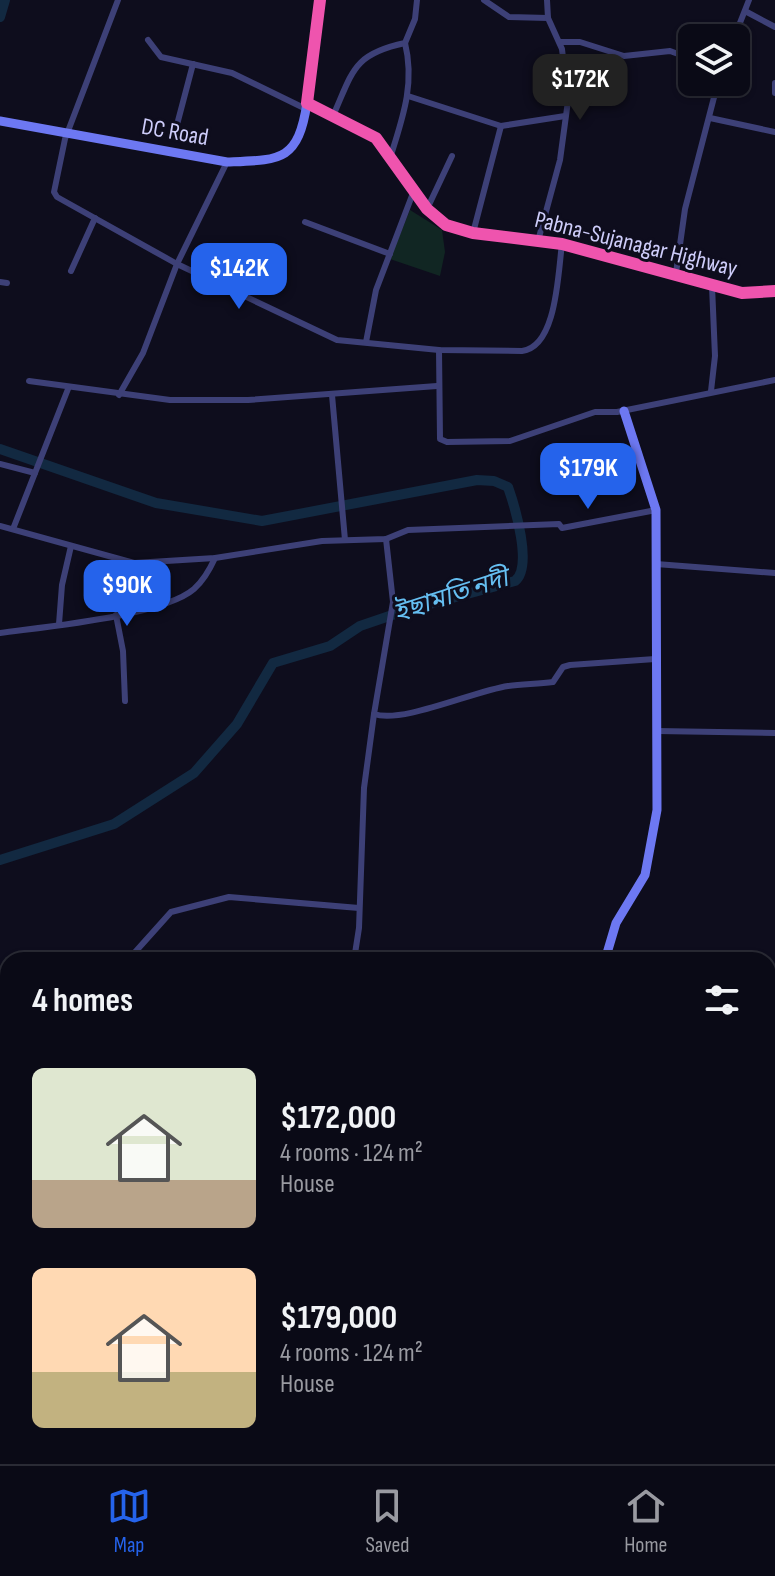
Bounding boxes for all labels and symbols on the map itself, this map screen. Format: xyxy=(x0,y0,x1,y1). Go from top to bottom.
pin: $172K xyxy=(524,54,636,122)
street label: DC Road xyxy=(139,112,211,152)
street label: Pabna-Sujanagar Highway xyxy=(532,205,740,283)
pin: $142K xyxy=(183,243,295,311)
pin: $179K xyxy=(532,443,644,511)
pin: $90K xyxy=(80,560,174,628)
water label: ইছামতি নদী xyxy=(389,560,517,629)

